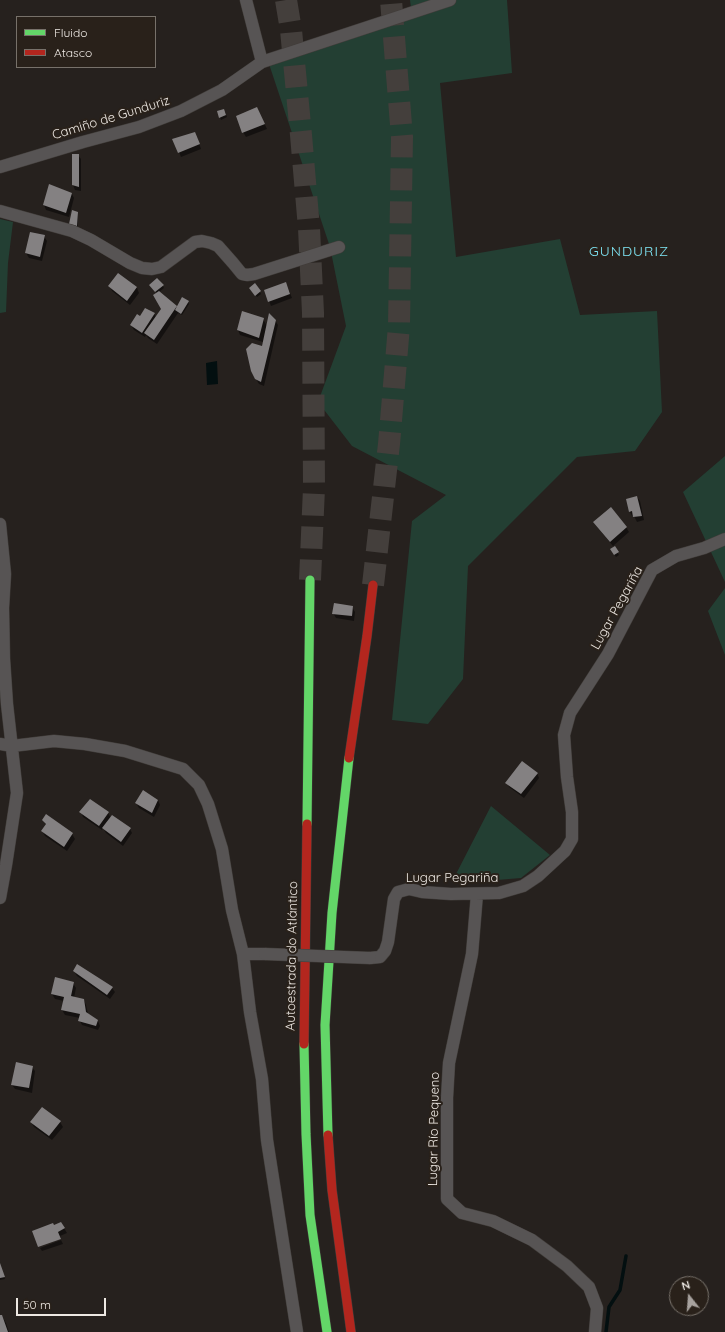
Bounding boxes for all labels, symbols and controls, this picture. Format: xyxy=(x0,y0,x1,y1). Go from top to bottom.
legend xyxy=(16,16,156,68)
text: Fluido xyxy=(54,25,87,40)
text: Atasco xyxy=(54,45,92,60)
street label: Camiño de Gunduriz xyxy=(50,93,172,143)
district label: GUNDURIZ xyxy=(589,244,669,260)
street label: Lugar Pegariña xyxy=(588,564,646,652)
street label: Lugar Pegariña xyxy=(406,870,498,886)
street label: Autoestrada do Atlántico xyxy=(283,881,301,1031)
street label: Lugar Río Pequeno xyxy=(425,1072,443,1186)
north arrow xyxy=(669,1276,709,1316)
text: N xyxy=(680,1278,692,1293)
scale bar xyxy=(18,1290,108,1316)
text: 50 m xyxy=(23,1297,51,1312)

